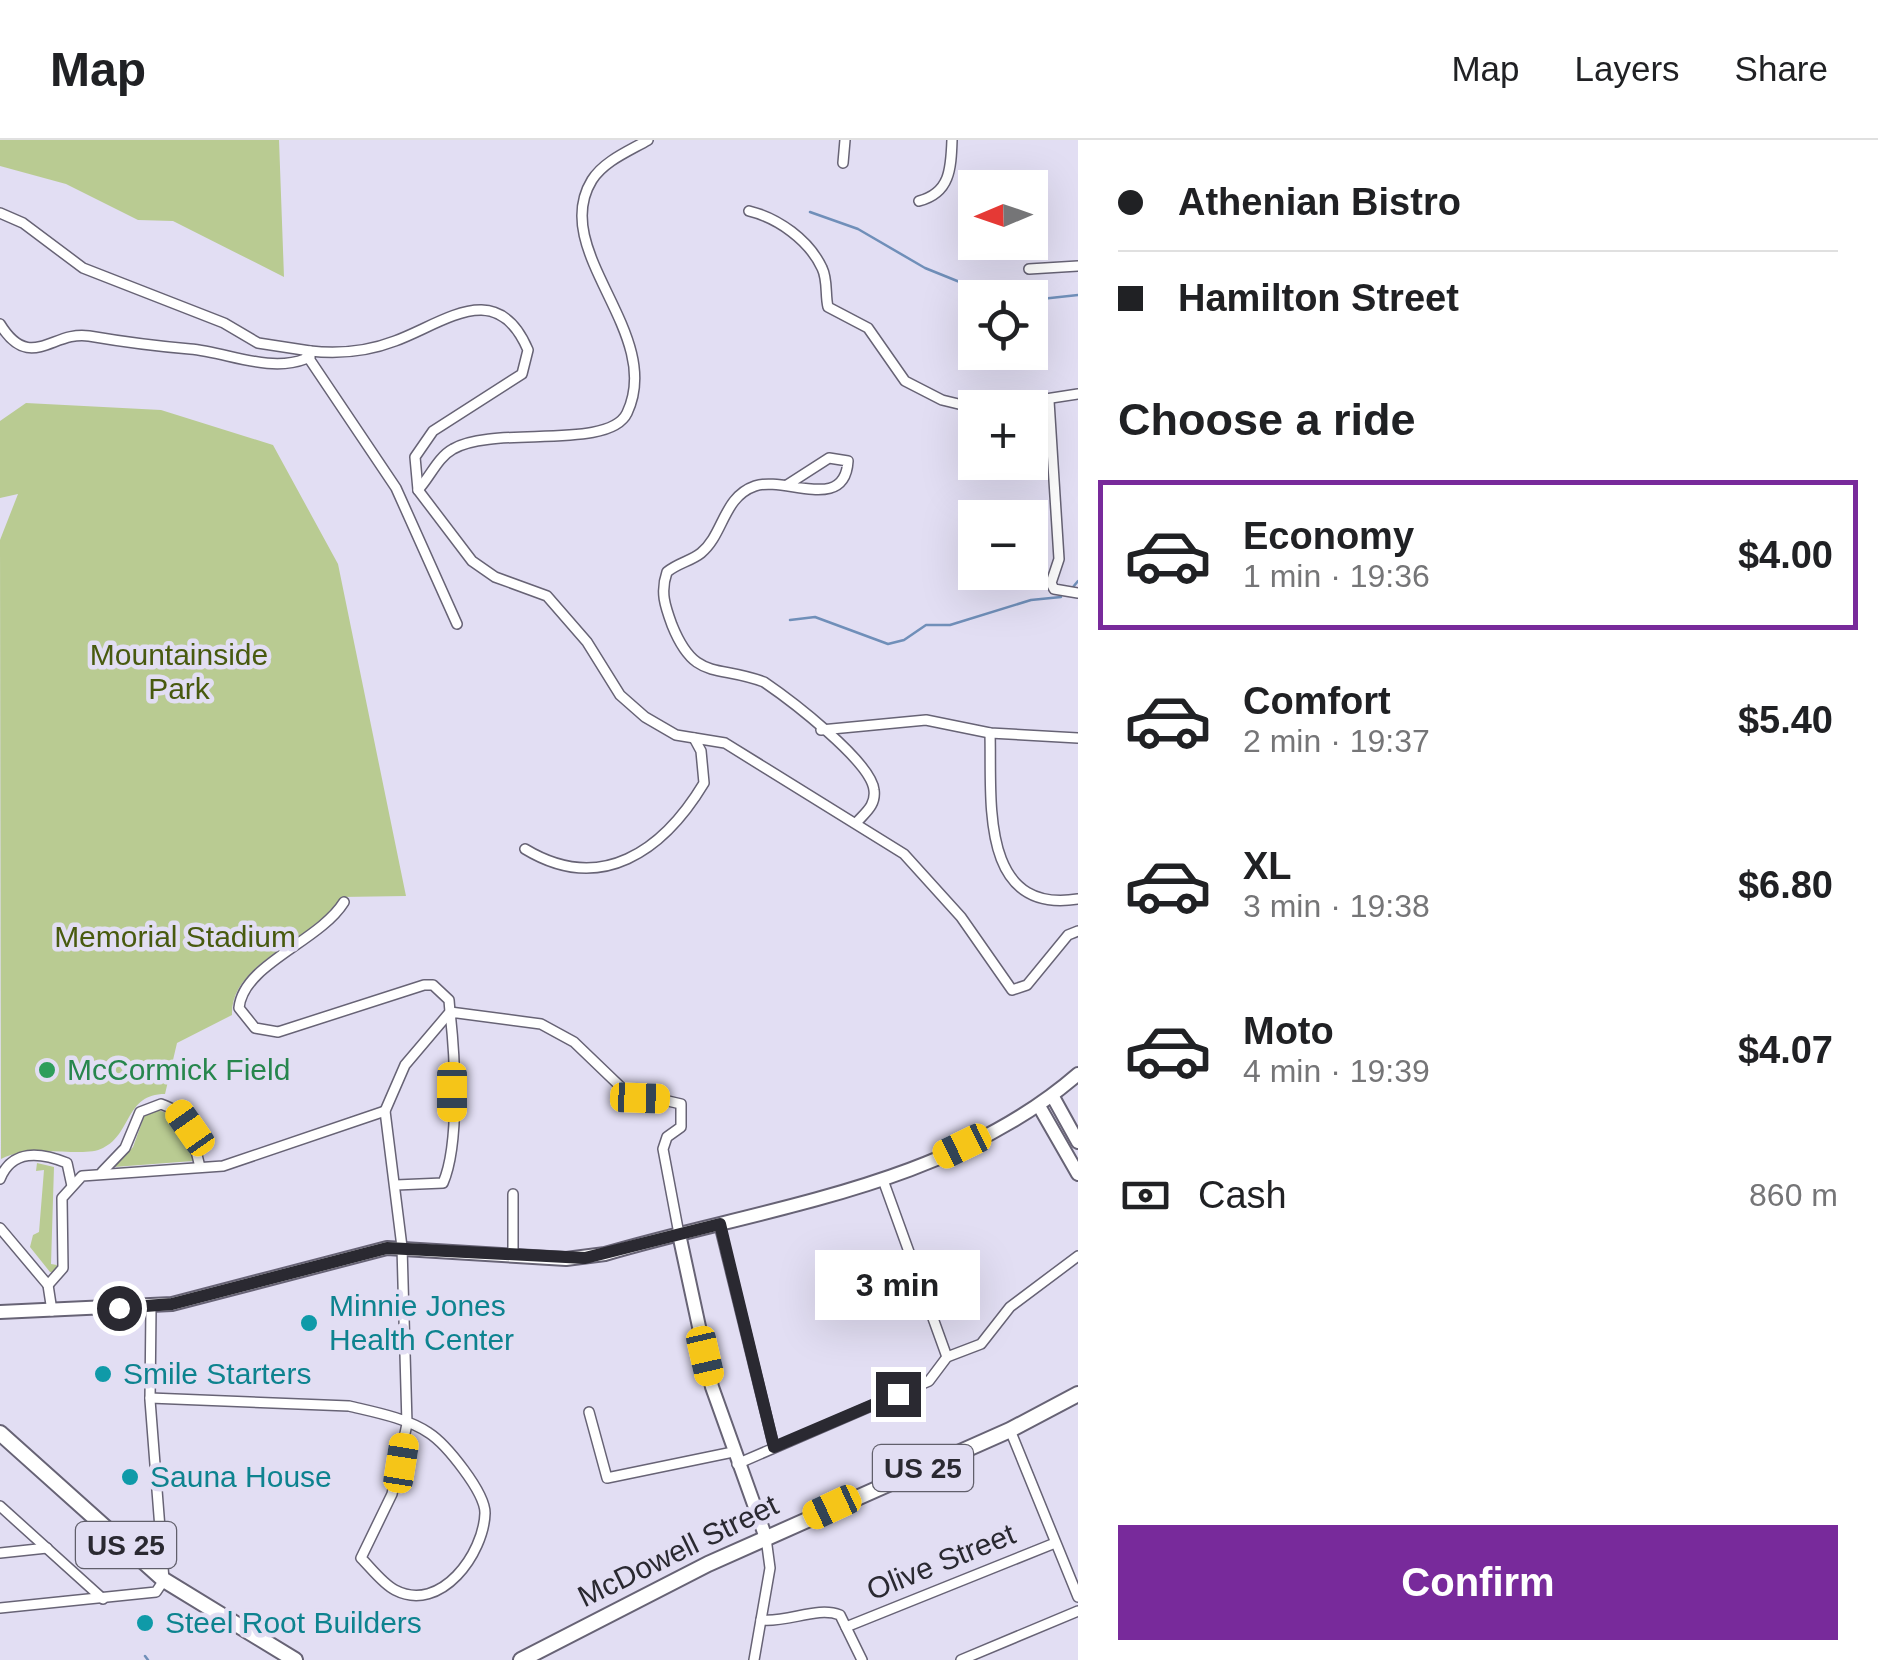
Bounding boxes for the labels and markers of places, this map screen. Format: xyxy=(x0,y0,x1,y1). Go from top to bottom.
place label: McCormick Field xyxy=(67,1053,290,1086)
marker: McCormick Field xyxy=(36,1059,58,1081)
place label: Minnie Jones Health Center xyxy=(329,1289,514,1356)
marker: Minnie Jones Health Center xyxy=(298,1312,320,1334)
place label: Smile Starters xyxy=(123,1357,311,1390)
marker: Smile Starters xyxy=(92,1363,114,1385)
place label: Sauna House xyxy=(150,1460,332,1493)
marker: Sauna House xyxy=(119,1466,141,1488)
place label: Steel Root Builders xyxy=(165,1606,422,1639)
marker: Steel Root Builders xyxy=(134,1612,156,1634)

